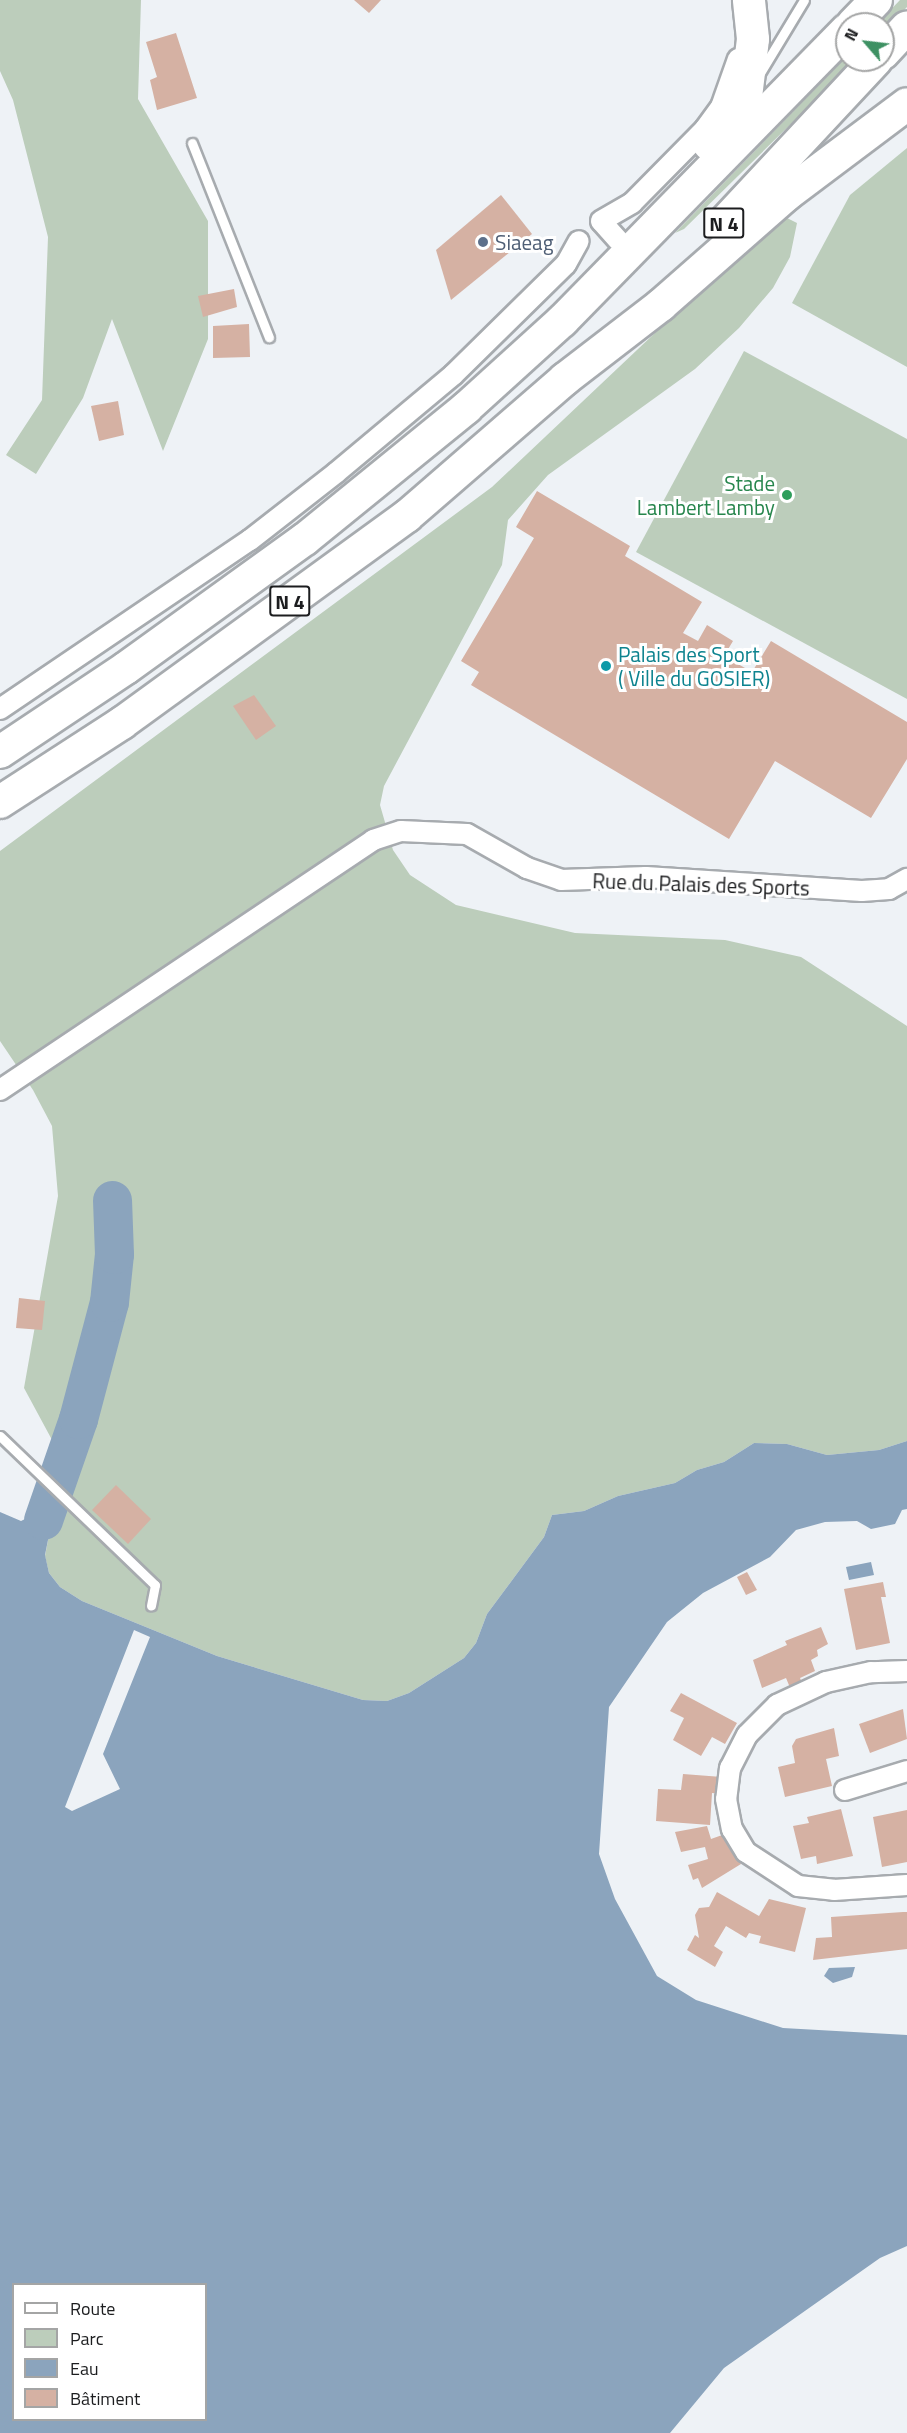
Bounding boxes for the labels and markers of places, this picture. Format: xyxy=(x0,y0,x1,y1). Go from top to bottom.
place label: Siaeag xyxy=(495,229,553,255)
marker: Siaeag xyxy=(476,235,490,249)
place label: Stade Lambert Lamby xyxy=(637,470,775,520)
marker: Stade Lambert Lamby xyxy=(780,488,794,502)
place label: Palais des Sport ( Ville du GOSIER) xyxy=(618,641,770,691)
marker: Palais des Sport ( Ville du GOSIER) xyxy=(599,659,613,673)

